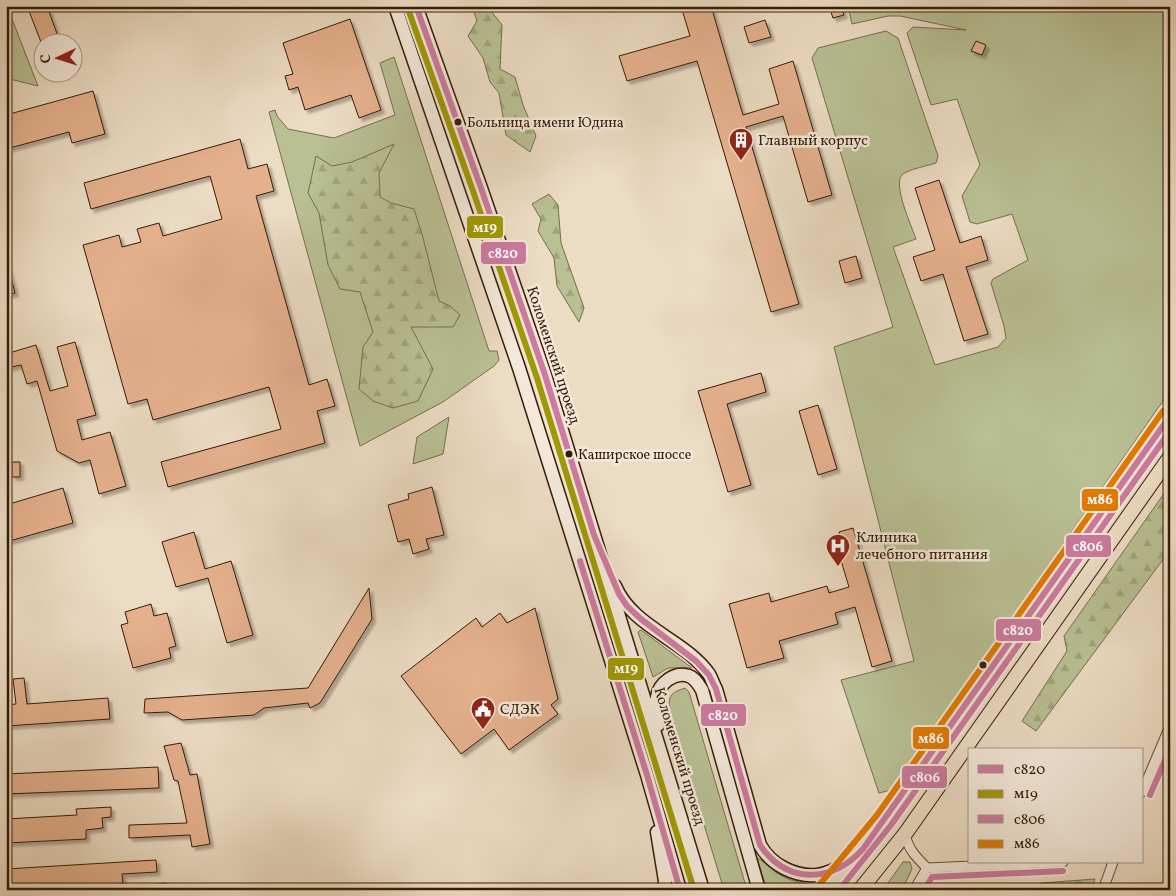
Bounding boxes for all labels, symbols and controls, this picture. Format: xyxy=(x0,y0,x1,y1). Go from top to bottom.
north arrow xyxy=(32,32,82,82)
text: С xyxy=(37,54,56,64)
place label: Больница имени Юдина xyxy=(467,114,624,133)
marker: Больница имени Юдина xyxy=(453,117,463,127)
building icon: Главный корпус xyxy=(728,127,754,161)
place label: Главный корпус xyxy=(758,131,868,152)
line badge: м19 xyxy=(466,215,504,239)
text: м19 xyxy=(473,219,497,238)
line badge: с820 xyxy=(480,241,527,265)
text: с820 xyxy=(488,245,518,264)
street label: Коломенский проезд xyxy=(520,284,585,427)
place label: Каширское шоссе xyxy=(578,446,692,465)
marker: Каширское шоссе xyxy=(564,449,574,459)
line badge: м86 xyxy=(1081,488,1119,512)
text: м86 xyxy=(1087,491,1113,510)
place label: Клиника лечебного питания xyxy=(856,528,988,566)
hospital icon: Клиника лечебного питания xyxy=(825,533,851,567)
line badge: с806 xyxy=(1065,534,1112,558)
text: с806 xyxy=(1073,538,1104,557)
line badge: с820 xyxy=(995,618,1042,642)
text: с820 xyxy=(1003,622,1033,641)
line badge: м19 xyxy=(607,657,645,681)
text: м19 xyxy=(614,660,638,679)
unlabelled marker xyxy=(978,660,988,670)
street label: Коломенский проезд xyxy=(648,685,710,829)
public building icon: СДЭК xyxy=(470,696,496,730)
place label: СДЭК xyxy=(500,700,540,721)
line badge: с820 xyxy=(700,703,747,727)
text: с820 xyxy=(708,707,738,726)
line badge: м86 xyxy=(912,726,950,750)
text: м86 xyxy=(918,730,944,749)
legend xyxy=(968,748,1144,864)
text: с820 xyxy=(1014,760,1045,781)
line badge: с806 xyxy=(901,765,948,789)
text: с806 xyxy=(910,769,941,788)
text: м19 xyxy=(1014,784,1038,805)
text: с806 xyxy=(1014,810,1045,831)
text: м86 xyxy=(1014,834,1040,855)

